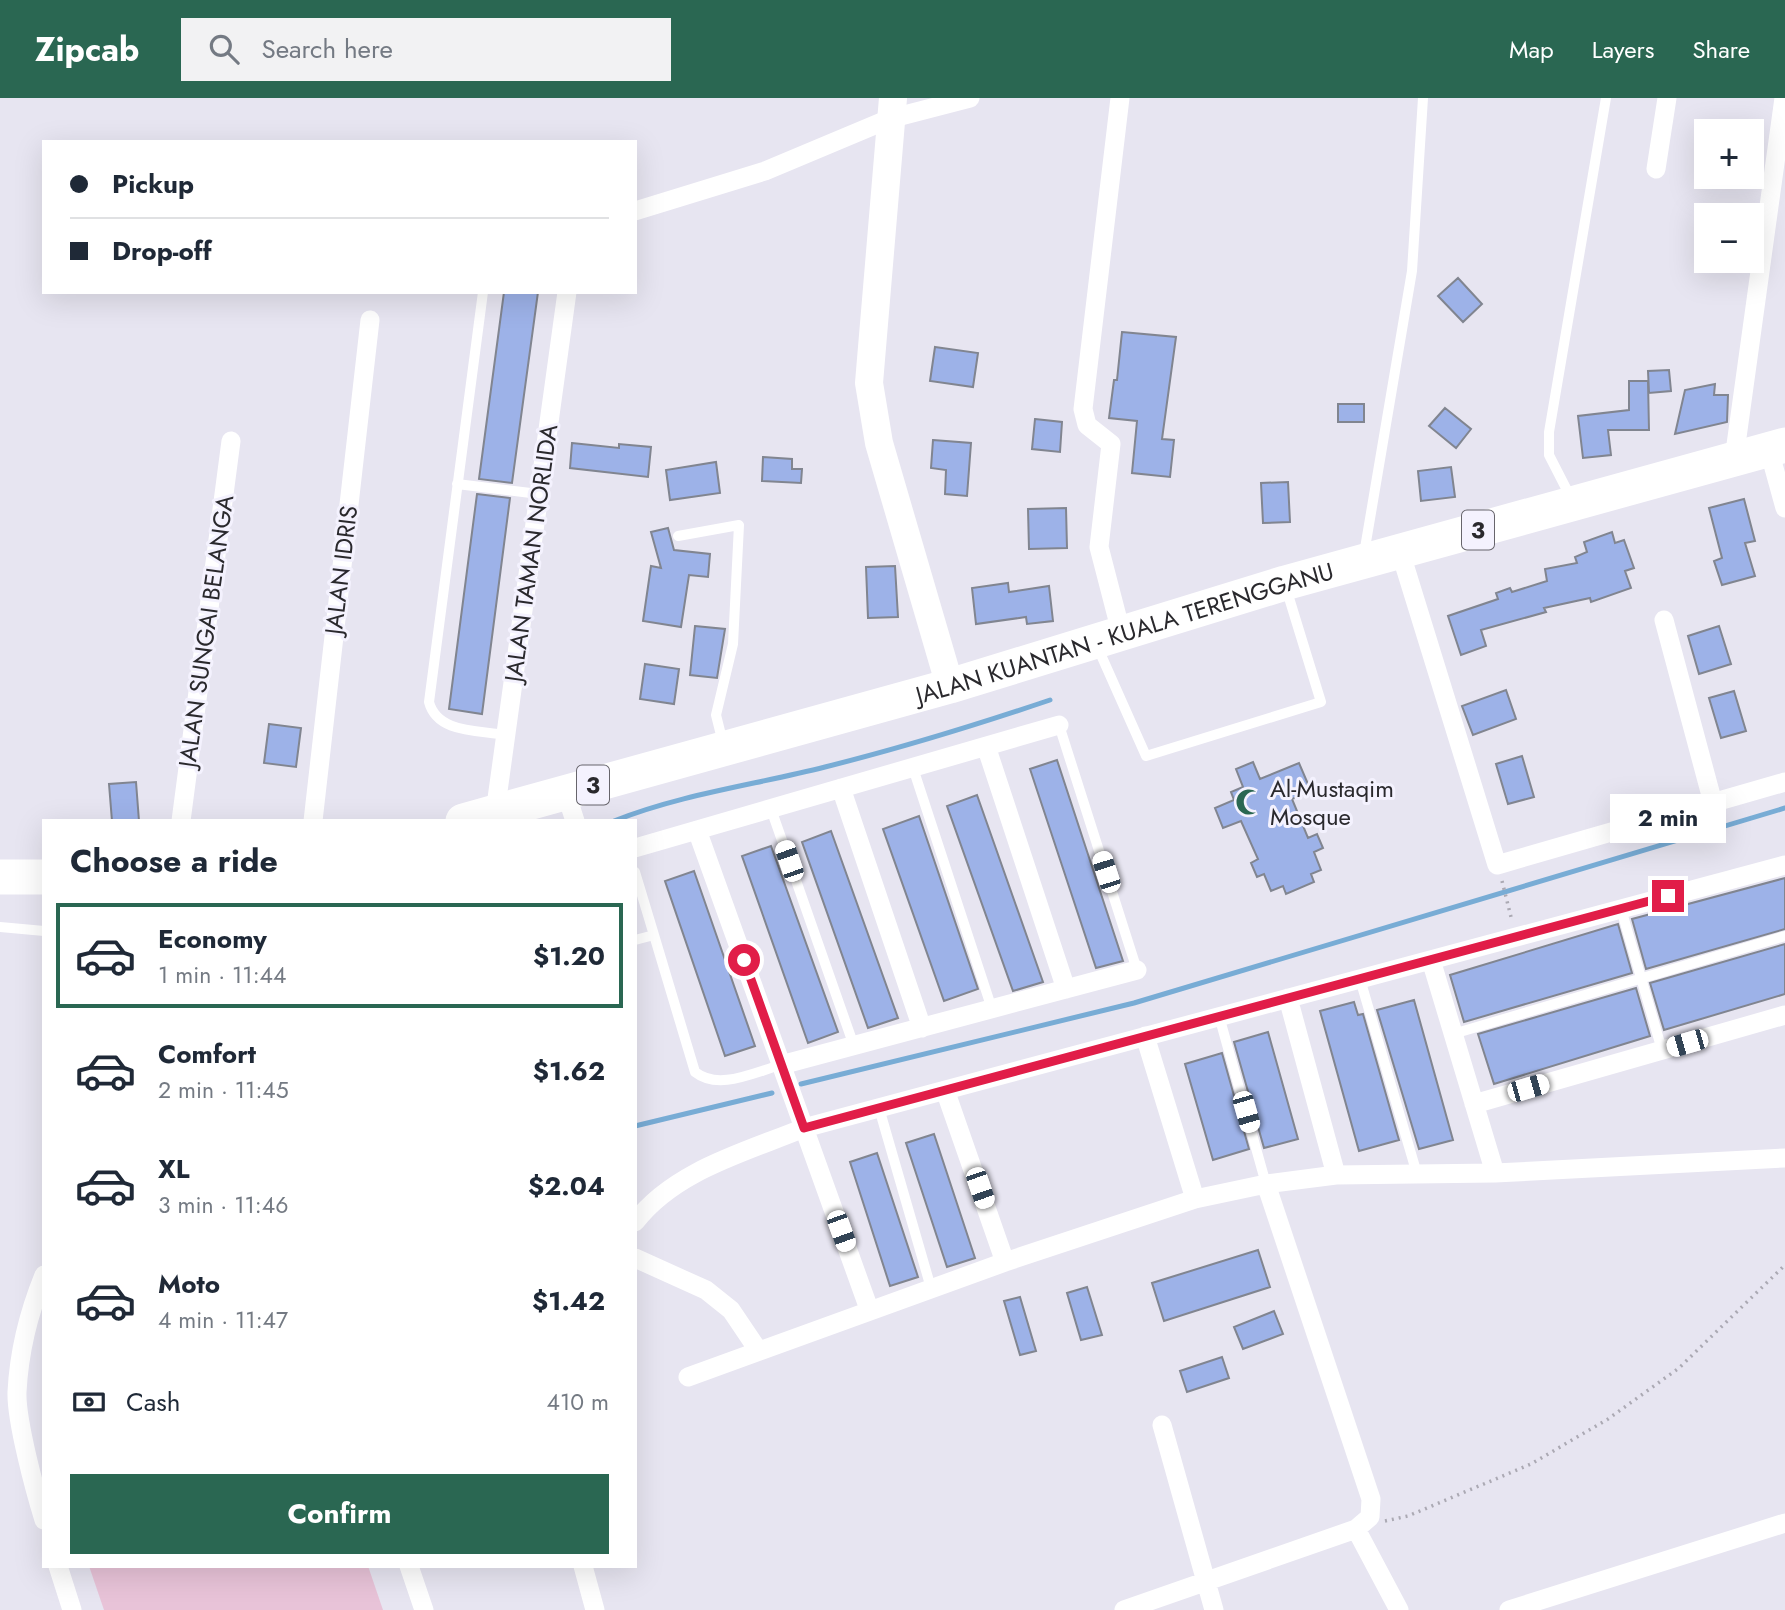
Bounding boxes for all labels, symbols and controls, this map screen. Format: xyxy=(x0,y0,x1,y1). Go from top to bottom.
search box xyxy=(181,18,671,81)
text: Zipcab xyxy=(35,26,139,73)
icon: search xyxy=(205,30,243,68)
text: Search here xyxy=(261,30,393,68)
text: Map xyxy=(1509,32,1554,67)
text: Layers xyxy=(1592,32,1654,67)
text: Share xyxy=(1692,32,1750,67)
map controls xyxy=(1694,119,1764,273)
button: + xyxy=(1694,119,1764,189)
text: Pickup xyxy=(112,165,194,203)
button: − xyxy=(1694,203,1764,273)
text: Drop-off xyxy=(112,232,212,270)
street label: JALAN TAMAN NORLIDA xyxy=(495,422,566,687)
street label: JALAN SUNGAI BELANGA xyxy=(169,492,242,772)
street label: JALAN IDRIS xyxy=(315,504,366,639)
road number: 3 xyxy=(1462,510,1494,550)
street label: JALAN KUANTAN - KUALA TERENGGANU xyxy=(909,553,1338,713)
road number: 3 xyxy=(577,765,609,804)
place label: Al-Mustaqim Mosque xyxy=(1270,771,1394,834)
mosque icon: Al-Mustaqim Mosque xyxy=(1234,787,1264,817)
callout: 2 min xyxy=(1610,794,1726,844)
text: 2 min xyxy=(1638,801,1698,835)
text: Choose a ride xyxy=(70,838,278,884)
car xyxy=(773,838,806,884)
car xyxy=(1090,849,1123,895)
route end xyxy=(1652,880,1684,912)
text: Economy xyxy=(158,920,267,958)
icon: car xyxy=(74,924,137,987)
text: $1.20 xyxy=(533,937,605,975)
route start xyxy=(728,944,760,976)
text: 1 min · 11:44 xyxy=(158,958,286,992)
car xyxy=(1664,1027,1711,1059)
text: Comfort xyxy=(158,1035,256,1073)
icon: car xyxy=(74,1039,137,1102)
text: $1.62 xyxy=(533,1052,605,1090)
car xyxy=(1505,1072,1552,1104)
text: 2 min · 11:45 xyxy=(158,1073,289,1107)
car xyxy=(1231,1089,1262,1135)
text: XL xyxy=(158,1150,190,1188)
icon: car xyxy=(74,1154,137,1217)
car xyxy=(964,1165,997,1211)
text: $2.04 xyxy=(528,1167,605,1205)
text: 3 min · 11:46 xyxy=(158,1188,288,1222)
car xyxy=(824,1208,859,1254)
text: Moto xyxy=(158,1265,220,1303)
icon: car xyxy=(74,1269,137,1332)
text: $1.42 xyxy=(532,1282,605,1320)
text: 4 min · 11:47 xyxy=(158,1303,288,1337)
icon: cash xyxy=(70,1383,108,1421)
text: Cash xyxy=(126,1383,180,1421)
text: 410 m xyxy=(547,1385,609,1419)
button: Confirm xyxy=(70,1474,609,1554)

